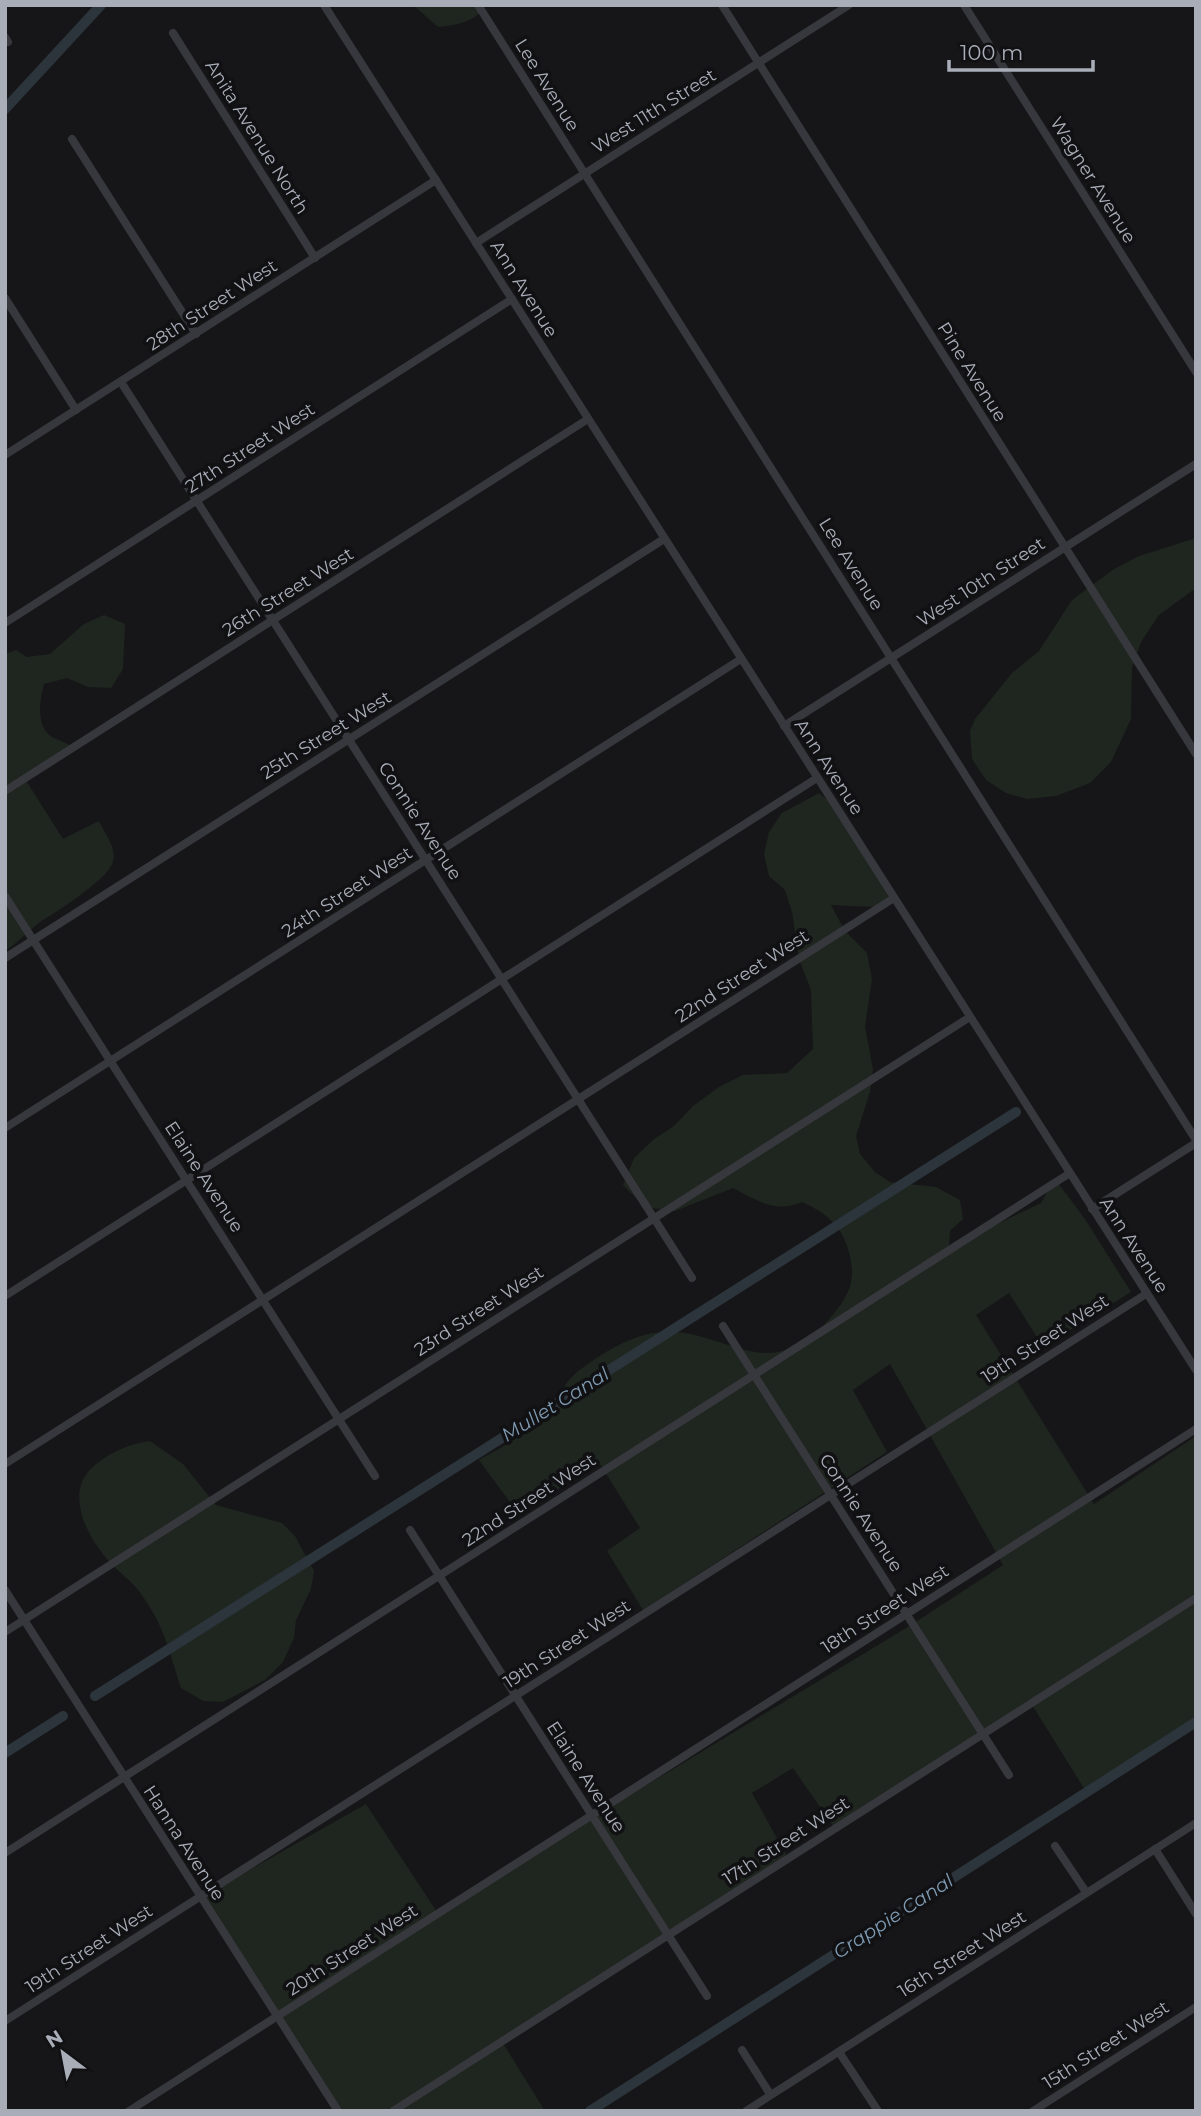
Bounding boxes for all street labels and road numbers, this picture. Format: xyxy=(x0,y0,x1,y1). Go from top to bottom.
street label: Lee Avenue xyxy=(510,35,584,135)
street label: Anita Avenue North xyxy=(201,56,313,218)
street label: West 11th Street xyxy=(588,64,720,158)
street label: Wagner Avenue xyxy=(1045,113,1141,247)
street label: Ann Avenue xyxy=(486,237,563,342)
street label: 28th Street West xyxy=(143,255,281,355)
street label: Pine Avenue xyxy=(933,318,1011,426)
street label: 27th Street West xyxy=(181,398,319,498)
street label: Lee Avenue xyxy=(814,514,888,614)
street label: West 10th Street xyxy=(913,532,1049,632)
street label: 26th Street West xyxy=(218,543,358,641)
street label: 25th Street West xyxy=(257,686,395,784)
street label: Ann Avenue xyxy=(790,715,868,819)
street label: Connie Avenue xyxy=(374,758,466,884)
street label: 24th Street West xyxy=(278,842,416,942)
street label: 22nd Street West xyxy=(671,925,813,1027)
street label: Elaine Avenue xyxy=(160,1117,248,1237)
street label: Ann Avenue xyxy=(1095,1193,1173,1297)
street label: 23rd Street West xyxy=(410,1261,548,1361)
street label: 19th Street West xyxy=(977,1290,1113,1388)
street label: 22nd Street West xyxy=(458,1449,600,1551)
street label: Connie Avenue xyxy=(815,1450,907,1576)
street label: 18th Street West xyxy=(817,1560,953,1658)
street label: 19th Street West xyxy=(499,1595,635,1693)
street label: Elaine Avenue xyxy=(542,1717,630,1837)
street label: Hanna Avenue xyxy=(139,1781,229,1905)
street label: 17th Street West xyxy=(719,1792,853,1890)
street label: 20th Street West xyxy=(282,1899,422,2001)
street label: 19th Street West xyxy=(21,1900,157,1998)
street label: 16th Street West xyxy=(894,1906,1030,2002)
street label: 15th Street West xyxy=(1039,1996,1173,2094)

